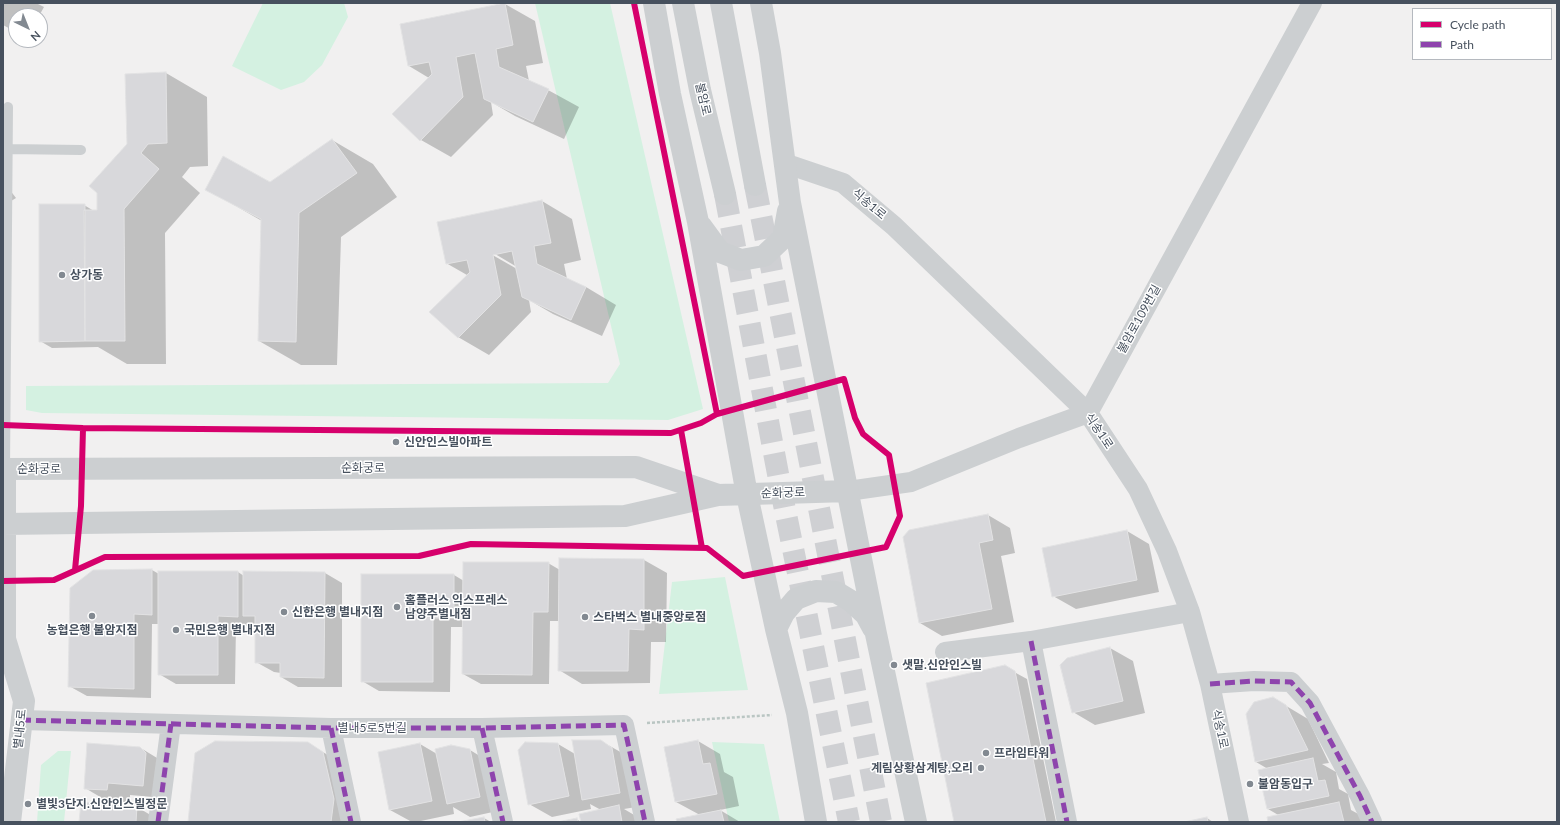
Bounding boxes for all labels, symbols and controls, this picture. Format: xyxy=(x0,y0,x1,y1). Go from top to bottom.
north arrow xyxy=(8,8,48,48)
legend xyxy=(1412,8,1552,60)
text: Cycle path xyxy=(1450,17,1505,32)
text: N xyxy=(28,29,43,44)
text: Path xyxy=(1450,37,1474,52)
street label: 불암로 xyxy=(692,81,714,117)
street label: 식송1로 xyxy=(849,186,889,222)
place label: 상가동 xyxy=(70,268,103,282)
marker: 상가동 xyxy=(57,270,67,280)
street label: 불암로109번길 xyxy=(1114,282,1164,356)
street label: 식송1로 xyxy=(1082,410,1116,452)
place label: 신안인스빌아파트 xyxy=(404,435,492,449)
marker: 신안인스빌아파트 xyxy=(391,437,401,447)
street label: 순화궁로 xyxy=(341,461,385,475)
street label: 순화궁로 xyxy=(17,462,61,476)
street label: 순화궁로 xyxy=(761,485,805,501)
place label: 홈플러스 익스프레스 남양주별내점 xyxy=(405,593,507,621)
marker: 홈플러스 익스프레스 남양주별내점 xyxy=(392,602,402,612)
place label: 신한은행 별내지점 xyxy=(292,605,383,619)
marker: 신한은행 별내지점 xyxy=(279,607,289,617)
place label: 스타벅스 별내중앙로점 xyxy=(593,610,706,624)
marker: 농협은행 불암지점 xyxy=(87,611,97,621)
marker: 스타벅스 별내중앙로점 xyxy=(580,612,590,622)
place label: 농협은행 불암지점 xyxy=(46,623,138,637)
place label: 국민은행 별내지점 xyxy=(184,623,275,637)
marker: 국민은행 별내지점 xyxy=(171,625,181,635)
place label: 샛말.신안인스빌 xyxy=(902,658,982,672)
marker: 샛말.신안인스빌 xyxy=(889,660,899,670)
street label: 별내5로 xyxy=(11,708,29,750)
street label: 식송1로 xyxy=(1209,708,1231,750)
street label: 별내5로5번길 xyxy=(337,721,407,735)
place label: 프라임타워 xyxy=(994,746,1049,760)
marker: 프라임타워 xyxy=(981,748,991,758)
place label: 계림상황삼계탕,오리 xyxy=(871,761,973,775)
marker: 계림상황삼계탕,오리 xyxy=(976,763,986,773)
place label: 불암동입구 xyxy=(1258,777,1313,791)
marker: 불암동입구 xyxy=(1245,779,1255,789)
place label: 별빛3단지.신안인스빌정문 xyxy=(36,797,167,811)
marker: 별빛3단지.신안인스빌정문 xyxy=(23,799,33,809)

